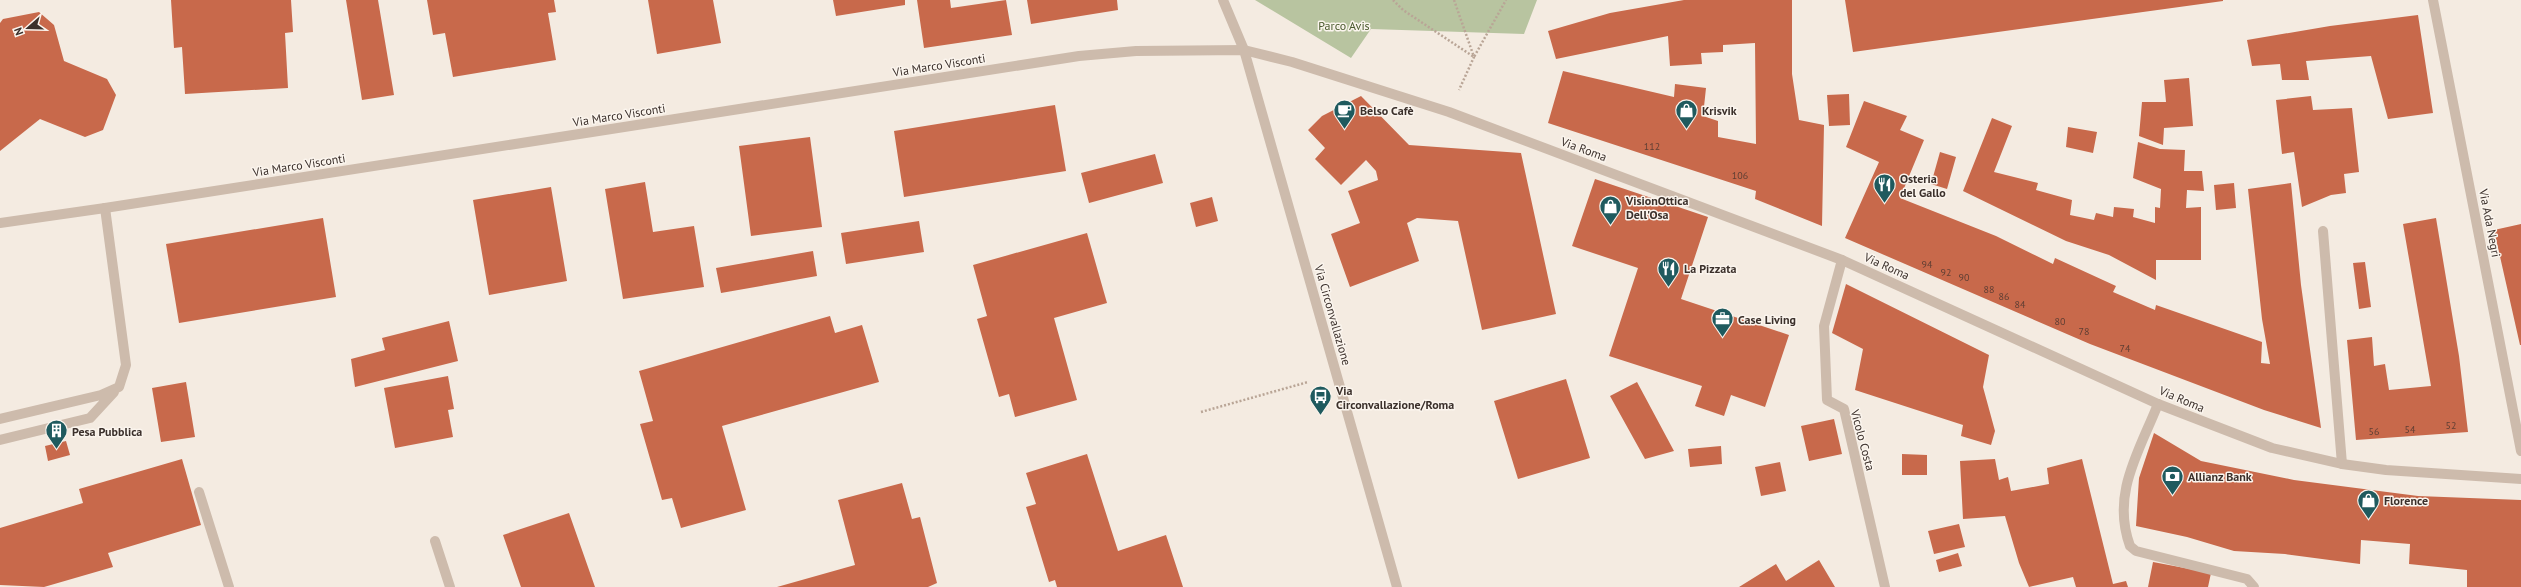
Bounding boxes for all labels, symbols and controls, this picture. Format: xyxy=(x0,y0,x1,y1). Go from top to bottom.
north arrow xyxy=(8,8,48,48)
park label: Parco Avis xyxy=(1318,18,1370,33)
text: N xyxy=(11,26,26,37)
street label: Via Marco Visconti xyxy=(891,50,986,80)
cafe icon: Belso Cafè xyxy=(1332,97,1358,130)
shop icon: Krisvik xyxy=(1673,97,1699,130)
street label: Via Marco Visconti xyxy=(571,100,666,130)
place label: Belso Cafè xyxy=(1360,103,1414,118)
place label: Krisvik xyxy=(1702,103,1737,118)
street label: Via Roma xyxy=(1558,133,1609,164)
house number: 112 xyxy=(1644,140,1660,153)
street label: Via Marco Visconti xyxy=(251,150,346,180)
house number: 106 xyxy=(1732,169,1748,182)
place label: Osteria del Gallo xyxy=(1900,171,1946,200)
restaurant icon: Osteria del Gallo xyxy=(1872,172,1898,205)
street label: Via Ada Negri xyxy=(2476,187,2504,258)
place label: VisionOttica Dell'Osa xyxy=(1625,193,1688,222)
shop icon: VisionOttica Dell'Osa xyxy=(1598,194,1624,227)
street label: Via Roma xyxy=(1861,249,1912,283)
restaurant icon: La Pizzata xyxy=(1656,255,1682,288)
house number: 94 xyxy=(1922,258,1933,271)
place label: La Pizzata xyxy=(1684,261,1736,276)
street label: Via Circonvallazione xyxy=(1311,262,1355,367)
house number: 92 xyxy=(1941,266,1951,279)
house number: 90 xyxy=(1959,271,1970,284)
house number: 88 xyxy=(1984,283,1994,296)
house number: 86 xyxy=(1999,290,2009,303)
house number: 84 xyxy=(2015,298,2026,311)
office icon: Case Living xyxy=(1710,306,1736,339)
place label: Case Living xyxy=(1738,312,1796,327)
house number: 80 xyxy=(2055,315,2066,328)
house number: 78 xyxy=(2079,325,2089,338)
house number: 74 xyxy=(2120,342,2131,355)
street label: Via Roma xyxy=(2156,382,2207,415)
place label: Via Circonvallazione/Roma xyxy=(1335,383,1454,412)
bus stop icon: Via Circonvallazione/Roma xyxy=(1307,384,1333,417)
street label: Vicolo Costa xyxy=(1847,407,1878,472)
building icon: Pesa Pubblica xyxy=(44,418,70,451)
house number: 52 xyxy=(2446,419,2456,432)
house number: 54 xyxy=(2405,423,2416,436)
place label: Pesa Pubblica xyxy=(72,424,142,439)
house number: 56 xyxy=(2369,425,2379,438)
bank icon: Allianz Bank xyxy=(2159,463,2185,496)
place label: Allianz Bank xyxy=(2188,469,2252,484)
shop icon: Florence xyxy=(2355,487,2381,520)
place label: Florence xyxy=(2384,493,2428,508)

